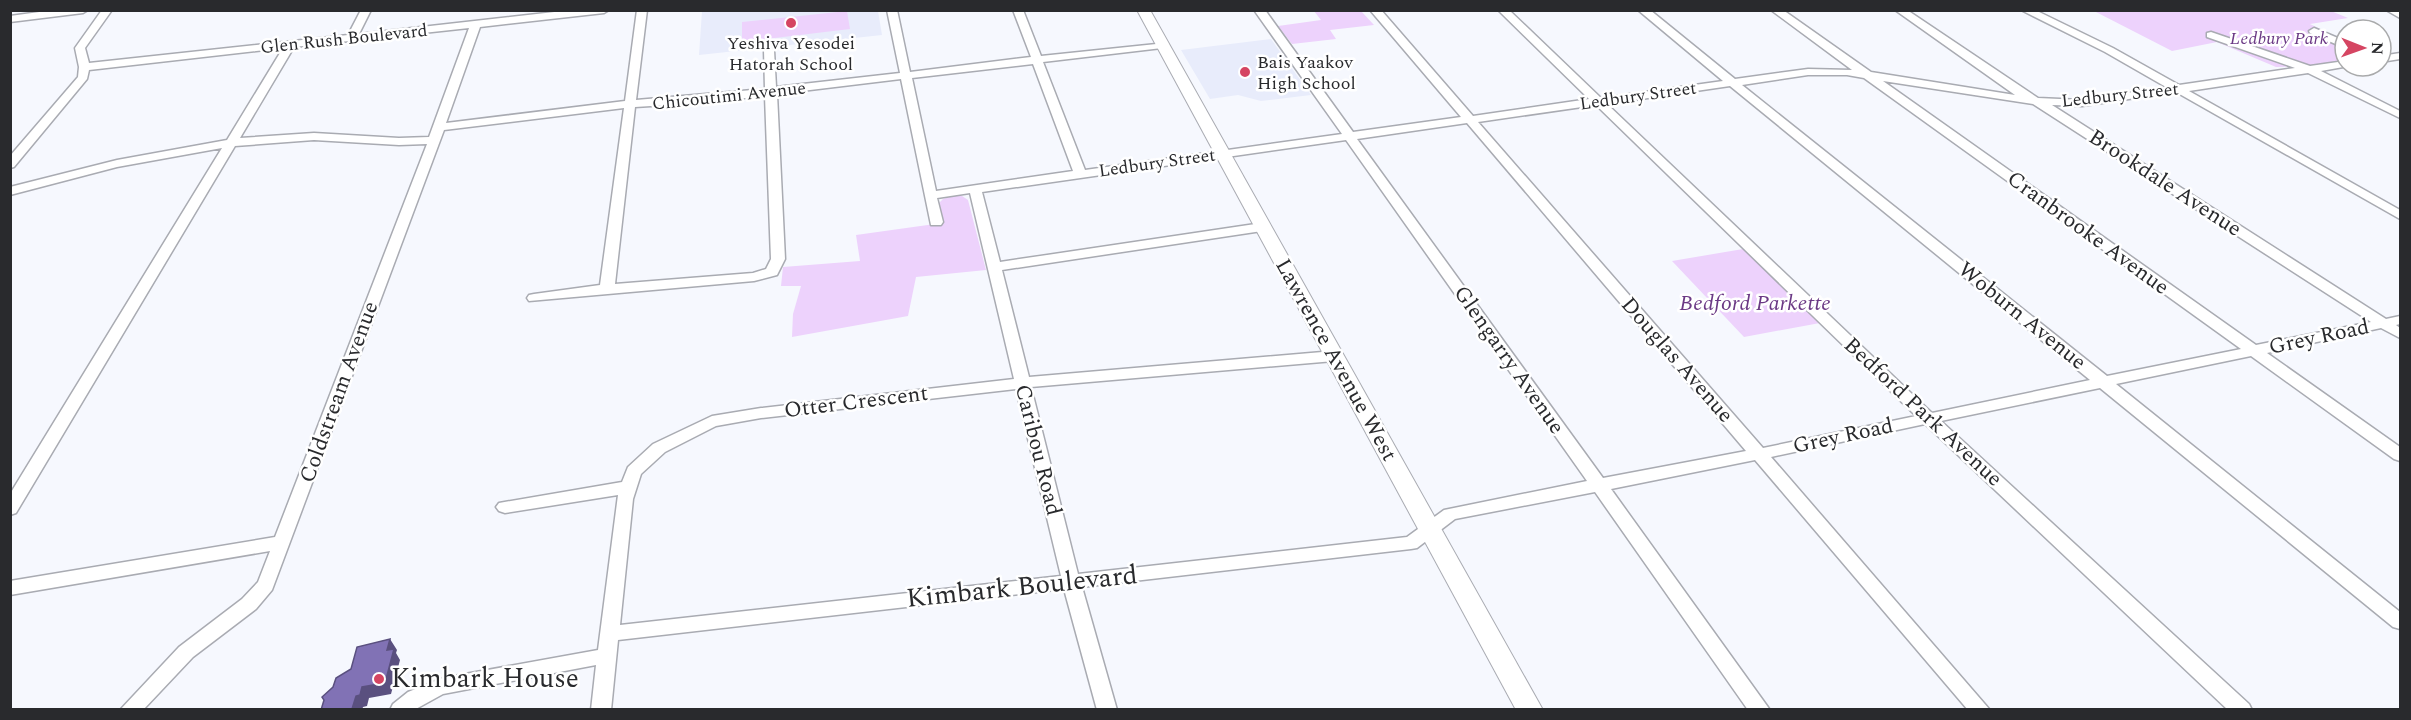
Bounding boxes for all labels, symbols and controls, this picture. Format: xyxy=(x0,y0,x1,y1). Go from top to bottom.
marker: Yeshiva Yesodei Hatorah School xyxy=(784,16,798,30)
street label: Glen Rush Boulevard xyxy=(259,17,429,61)
north arrow xyxy=(2333,18,2393,78)
park label: Ledbury Park xyxy=(2230,25,2329,52)
place label: Yeshiva Yesodei Hatorah School xyxy=(727,30,855,78)
text: N xyxy=(2365,42,2389,55)
place label: Bais Yaakov High School xyxy=(1257,49,1356,97)
marker: Bais Yaakov High School xyxy=(1238,65,1252,79)
street label: Chicoutimi Avenue xyxy=(651,74,807,118)
street label: Ledbury Street xyxy=(1578,74,1698,118)
street label: Ledbury Street xyxy=(2060,75,2180,115)
street label: Brookdale Avenue xyxy=(2082,121,2248,245)
street label: Ledbury Street xyxy=(1097,141,1217,185)
street label: Cranbrooke Avenue xyxy=(2000,163,2176,303)
street label: Lawrence Avenue West xyxy=(1267,253,1406,467)
street label: Woburn Avenue xyxy=(1951,254,2093,378)
street label: Glengarry Avenue xyxy=(1445,279,1573,441)
park label: Bedford Parkette xyxy=(1679,287,1831,320)
street label: Douglas Avenue xyxy=(1613,290,1741,430)
street label: Coldstream Avenue xyxy=(291,297,387,487)
street label: Grey Road xyxy=(2266,310,2372,364)
street label: Bedford Park Avenue xyxy=(1836,329,2010,495)
street label: Otter Crescent xyxy=(782,377,930,427)
street label: Caribou Road xyxy=(1006,381,1070,519)
street label: Grey Road xyxy=(1790,409,1896,463)
street label: Kimbark Boulevard xyxy=(904,554,1140,620)
place label: Kimbark House xyxy=(391,658,579,700)
marker: Kimbark House xyxy=(372,672,386,686)

